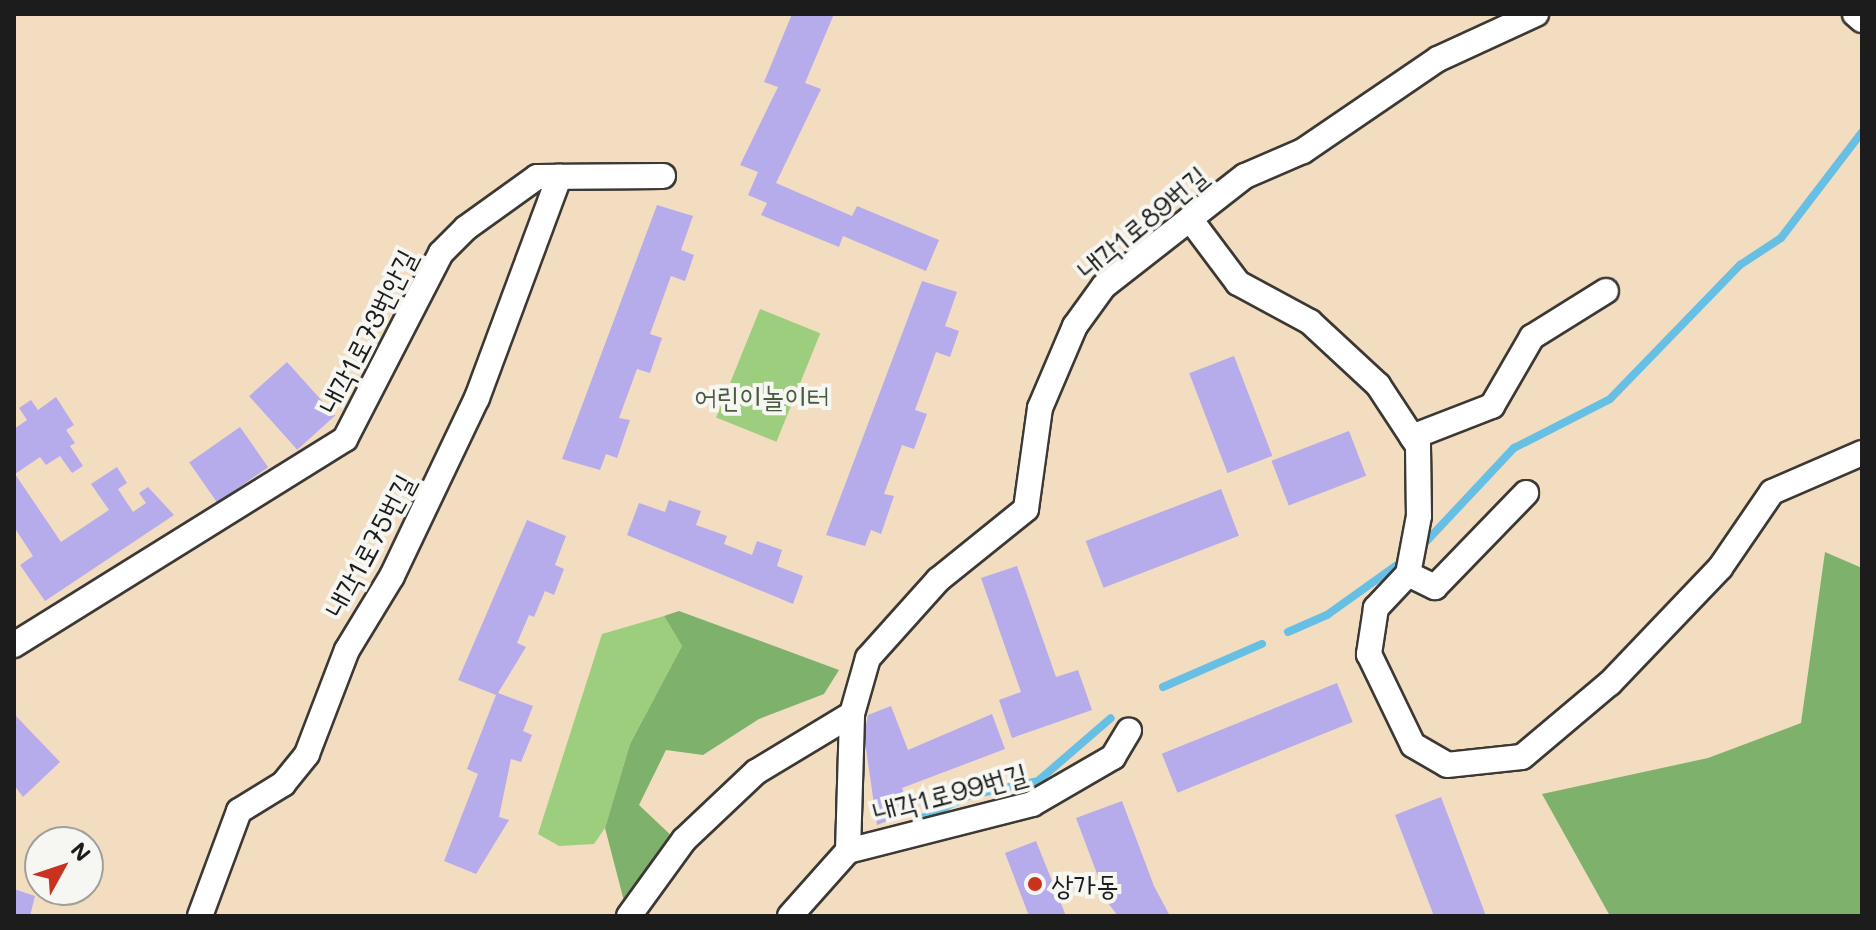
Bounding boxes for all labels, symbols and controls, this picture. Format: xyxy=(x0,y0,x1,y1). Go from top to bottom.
street label: 내각1로89번길 xyxy=(1070,158,1214,286)
street label: 내각1로73번안길 xyxy=(311,243,423,419)
park label: 어린이놀이터 xyxy=(694,379,830,413)
street label: 내각1로75번길 xyxy=(317,468,421,622)
street label: 내각1로99번길 xyxy=(869,755,1031,829)
north arrow xyxy=(24,826,104,906)
text: N xyxy=(65,836,98,867)
place label: 상가동 xyxy=(1051,867,1119,901)
marker: 상가동 xyxy=(1026,875,1044,893)

